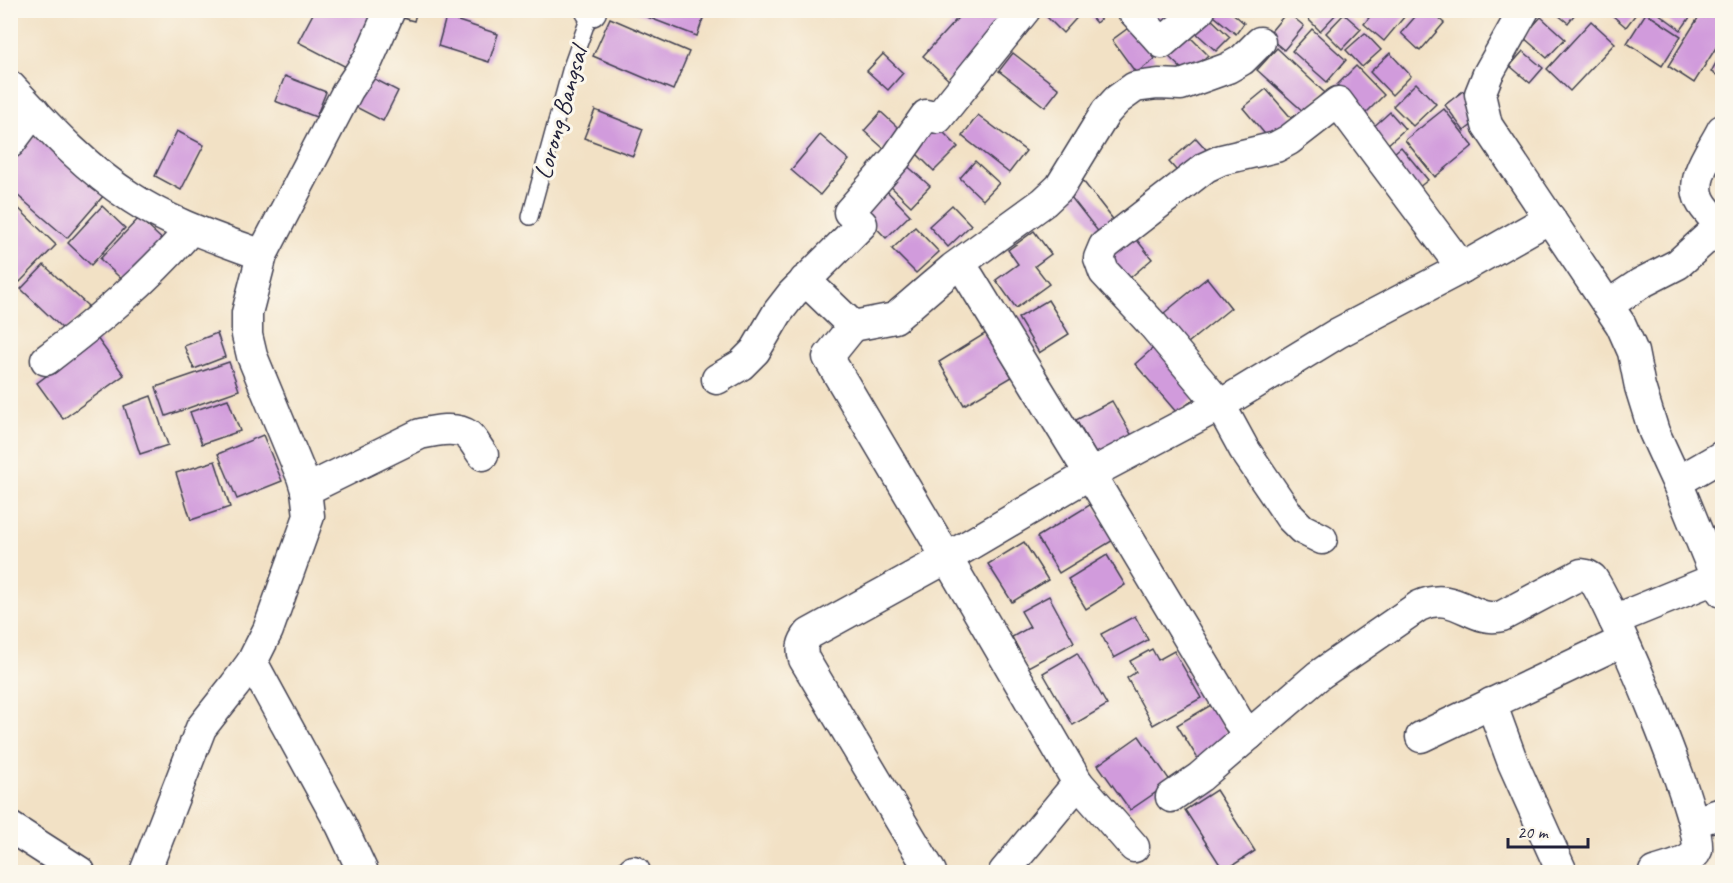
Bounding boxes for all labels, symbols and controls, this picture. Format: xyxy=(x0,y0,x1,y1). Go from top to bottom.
street label: Lorong Bangsal xyxy=(526,39,596,183)
scale bar xyxy=(1508,811,1588,849)
text: 20 m xyxy=(1517,821,1550,843)

